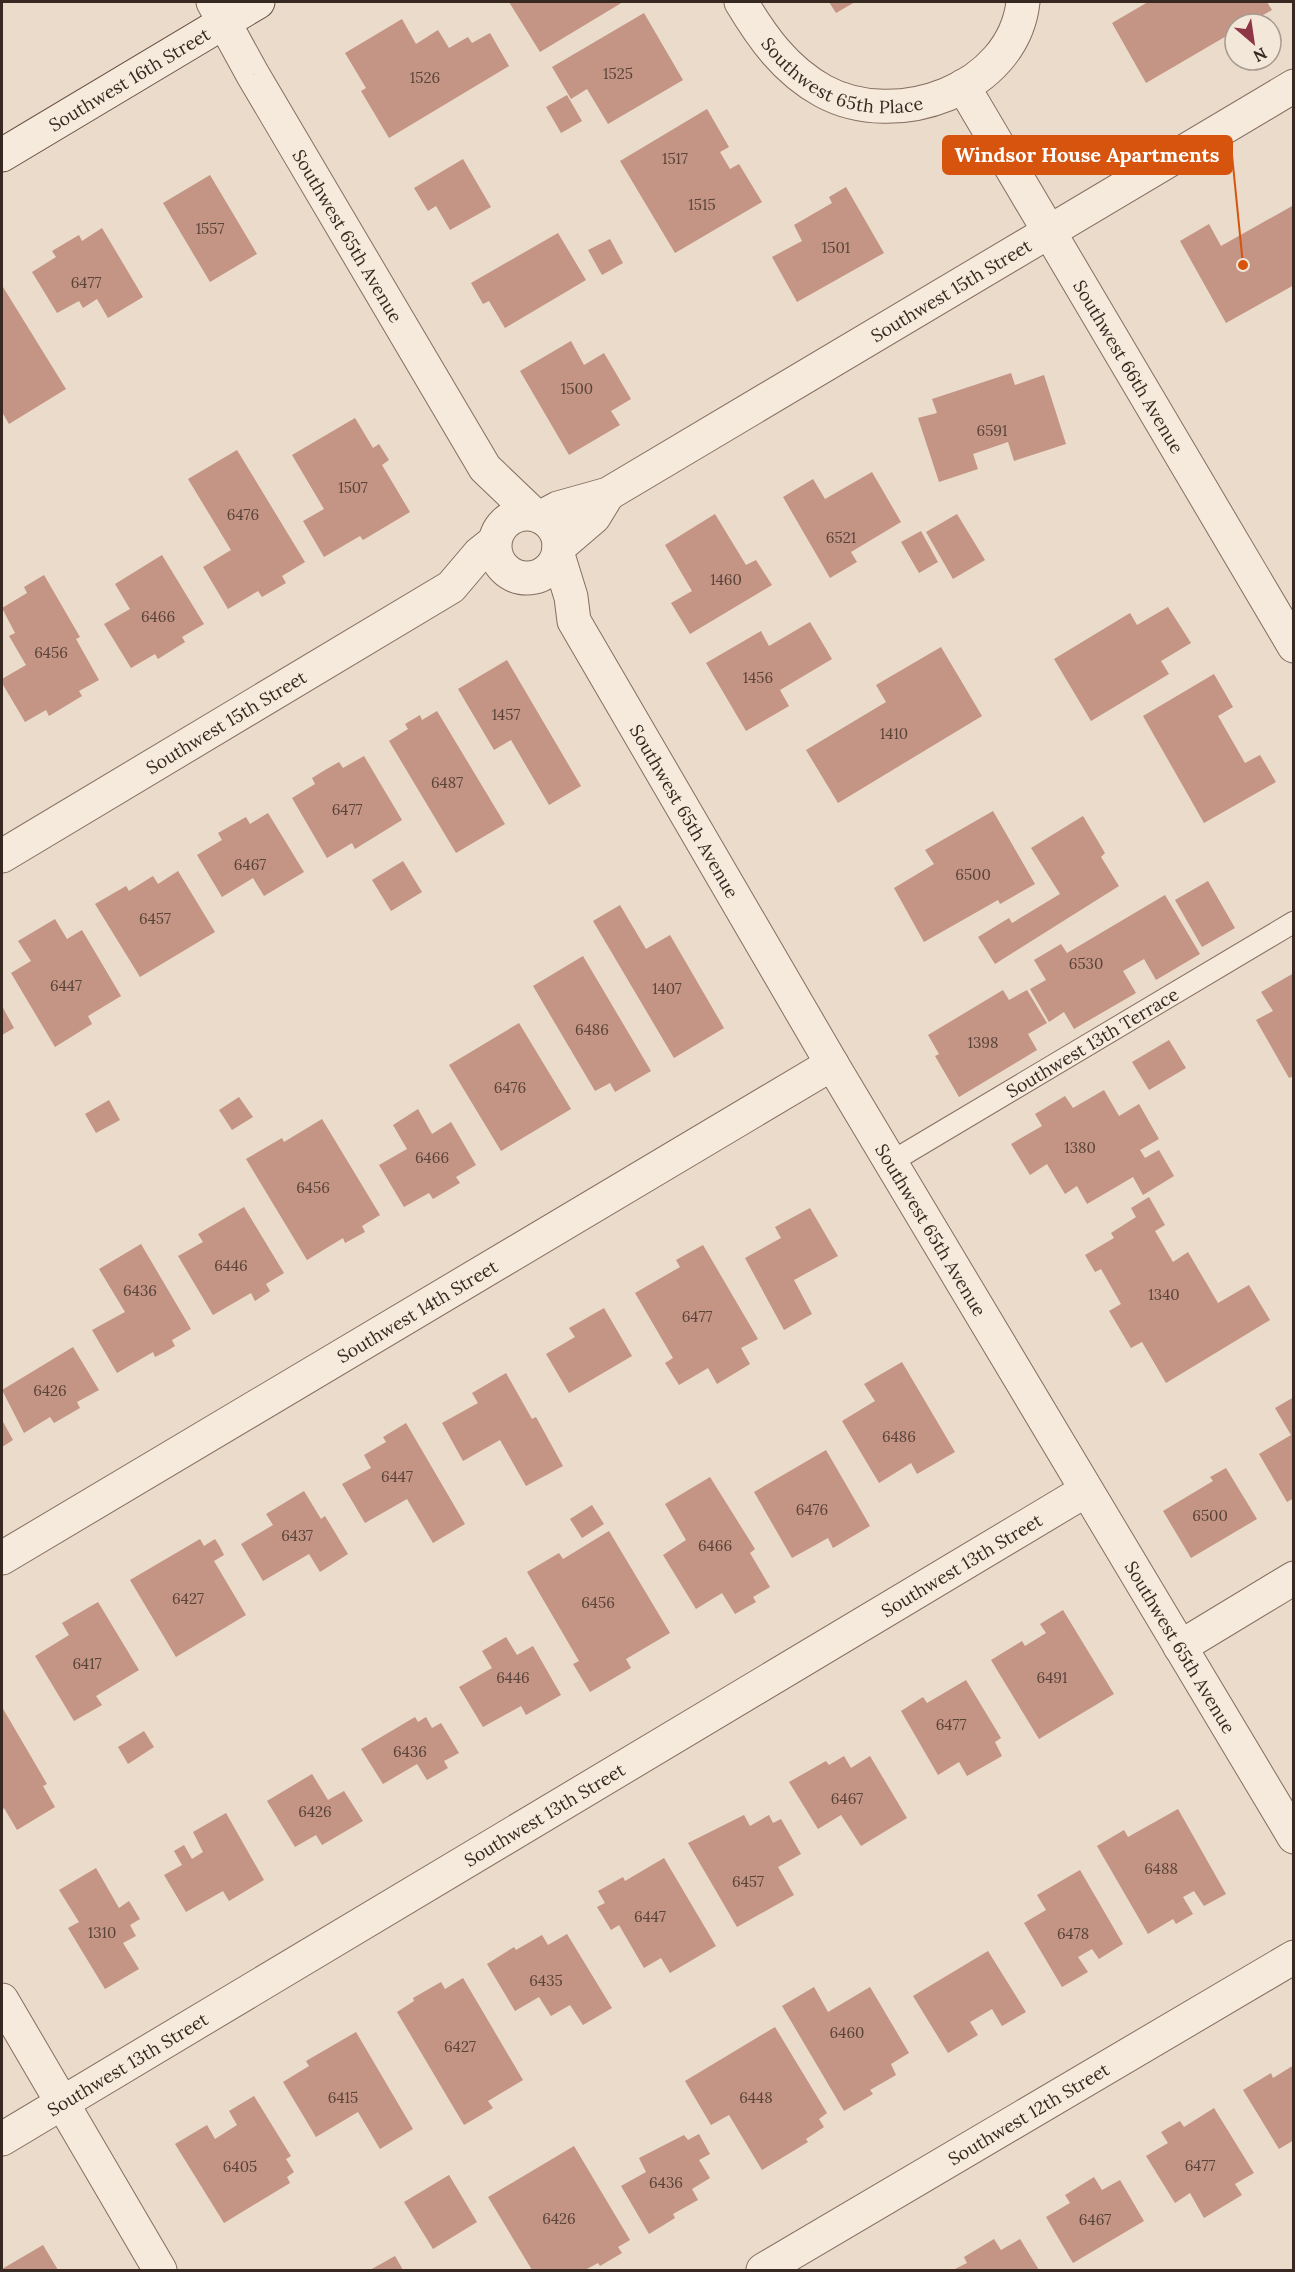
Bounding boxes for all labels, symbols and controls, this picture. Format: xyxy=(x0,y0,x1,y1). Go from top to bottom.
north arrow xyxy=(1223,12,1283,72)
street label: Southwest 16th Street xyxy=(44,22,214,136)
street label: Southwest 65th Place xyxy=(757,32,925,118)
text: N xyxy=(1250,43,1271,67)
house number: 1525 xyxy=(603,64,633,83)
house number: 1526 xyxy=(410,68,440,87)
callout: Windsor House Apartments xyxy=(943,136,1232,174)
text: Windsor House Apartments xyxy=(954,142,1220,167)
street label: Southwest 65th Avenue xyxy=(288,145,408,327)
house number: 1517 xyxy=(662,149,688,168)
house number: 1515 xyxy=(688,195,716,214)
house number: 1557 xyxy=(196,219,224,238)
street label: Southwest 15th Street xyxy=(866,233,1035,347)
house number: 1501 xyxy=(822,238,850,257)
house number: 6477 xyxy=(71,273,101,292)
street label: Southwest 66th Avenue xyxy=(1069,276,1189,458)
house number: 1500 xyxy=(561,379,593,398)
house number: 6591 xyxy=(977,421,1007,440)
house number: 1507 xyxy=(338,478,368,497)
house number: 6476 xyxy=(227,505,259,524)
house number: 6521 xyxy=(826,528,856,547)
house number: 1460 xyxy=(710,570,742,589)
house number: 6466 xyxy=(141,607,175,626)
house number: 6456 xyxy=(34,643,68,662)
street label: Southwest 15th Street xyxy=(141,665,310,779)
house number: 1456 xyxy=(743,668,773,687)
house number: 1457 xyxy=(492,705,520,724)
street label: Southwest 65th Avenue xyxy=(625,720,744,902)
house number: 1410 xyxy=(880,724,908,743)
house number: 6487 xyxy=(431,773,463,792)
house number: 6477 xyxy=(332,800,362,819)
house number: 6467 xyxy=(234,855,266,874)
house number: 6500 xyxy=(955,865,991,884)
house number: 6457 xyxy=(139,909,171,928)
house number: 6530 xyxy=(1069,954,1103,973)
house number: 6447 xyxy=(50,976,82,995)
house number: 1407 xyxy=(652,979,682,998)
street label: Southwest 13th Terrace xyxy=(1002,982,1183,1102)
house number: 6486 xyxy=(575,1020,609,1039)
house number: 1398 xyxy=(968,1033,998,1052)
house number: 6476 xyxy=(494,1078,526,1097)
house number: 1380 xyxy=(1064,1138,1096,1157)
street label: Southwest 65th Avenue xyxy=(871,1139,992,1321)
house number: 6466 xyxy=(415,1148,449,1167)
house number: 6456 xyxy=(296,1178,330,1197)
street label: Southwest 14th Street xyxy=(333,1254,502,1368)
house number: 6446 xyxy=(214,1256,248,1275)
house number: 6436 xyxy=(123,1281,157,1300)
house number: 1340 xyxy=(1148,1285,1180,1304)
house number: 6477 xyxy=(682,1307,712,1326)
house number: 6426 xyxy=(33,1381,67,1400)
house number: 6486 xyxy=(882,1427,916,1446)
house number: 6447 xyxy=(381,1467,413,1486)
house number: 6476 xyxy=(796,1500,828,1519)
house number: 6500 xyxy=(1192,1506,1228,1525)
street label: Southwest 13th Street xyxy=(877,1508,1046,1622)
house number: 6437 xyxy=(281,1526,313,1545)
house number: 6466 xyxy=(698,1536,732,1555)
street label: Southwest 65th Avenue xyxy=(1120,1557,1241,1738)
house number: 6427 xyxy=(172,1589,204,1608)
house number: 6456 xyxy=(581,1593,615,1612)
house number: 6417 xyxy=(72,1654,102,1673)
house number: 6446 xyxy=(496,1668,530,1687)
house number: 6491 xyxy=(1037,1668,1067,1687)
house number: 6477 xyxy=(936,1715,966,1734)
house number: 6436 xyxy=(393,1742,427,1761)
street label: Southwest 13th Street xyxy=(460,1758,629,1871)
house number: 6467 xyxy=(831,1789,863,1808)
house number: 6426 xyxy=(298,1802,332,1821)
house number: 6488 xyxy=(1144,1859,1178,1878)
house number: 6457 xyxy=(732,1872,764,1891)
house number: 6447 xyxy=(634,1907,666,1926)
house number: 1310 xyxy=(88,1923,116,1942)
house number: 6478 xyxy=(1057,1924,1089,1943)
house number: 6435 xyxy=(529,1971,563,1990)
street label: Southwest 13th Street xyxy=(43,2007,212,2121)
house number: 6460 xyxy=(830,2023,864,2042)
house number: 6427 xyxy=(444,2037,476,2056)
street label: Southwest 12th Street xyxy=(944,2057,1113,2170)
house number: 6415 xyxy=(328,2088,358,2107)
house number: 6448 xyxy=(739,2088,773,2107)
house number: 6477 xyxy=(1185,2156,1215,2175)
house number: 6405 xyxy=(223,2157,257,2176)
house number: 6436 xyxy=(649,2173,683,2192)
house number: 6426 xyxy=(542,2209,576,2228)
house number: 6467 xyxy=(1079,2210,1111,2229)

